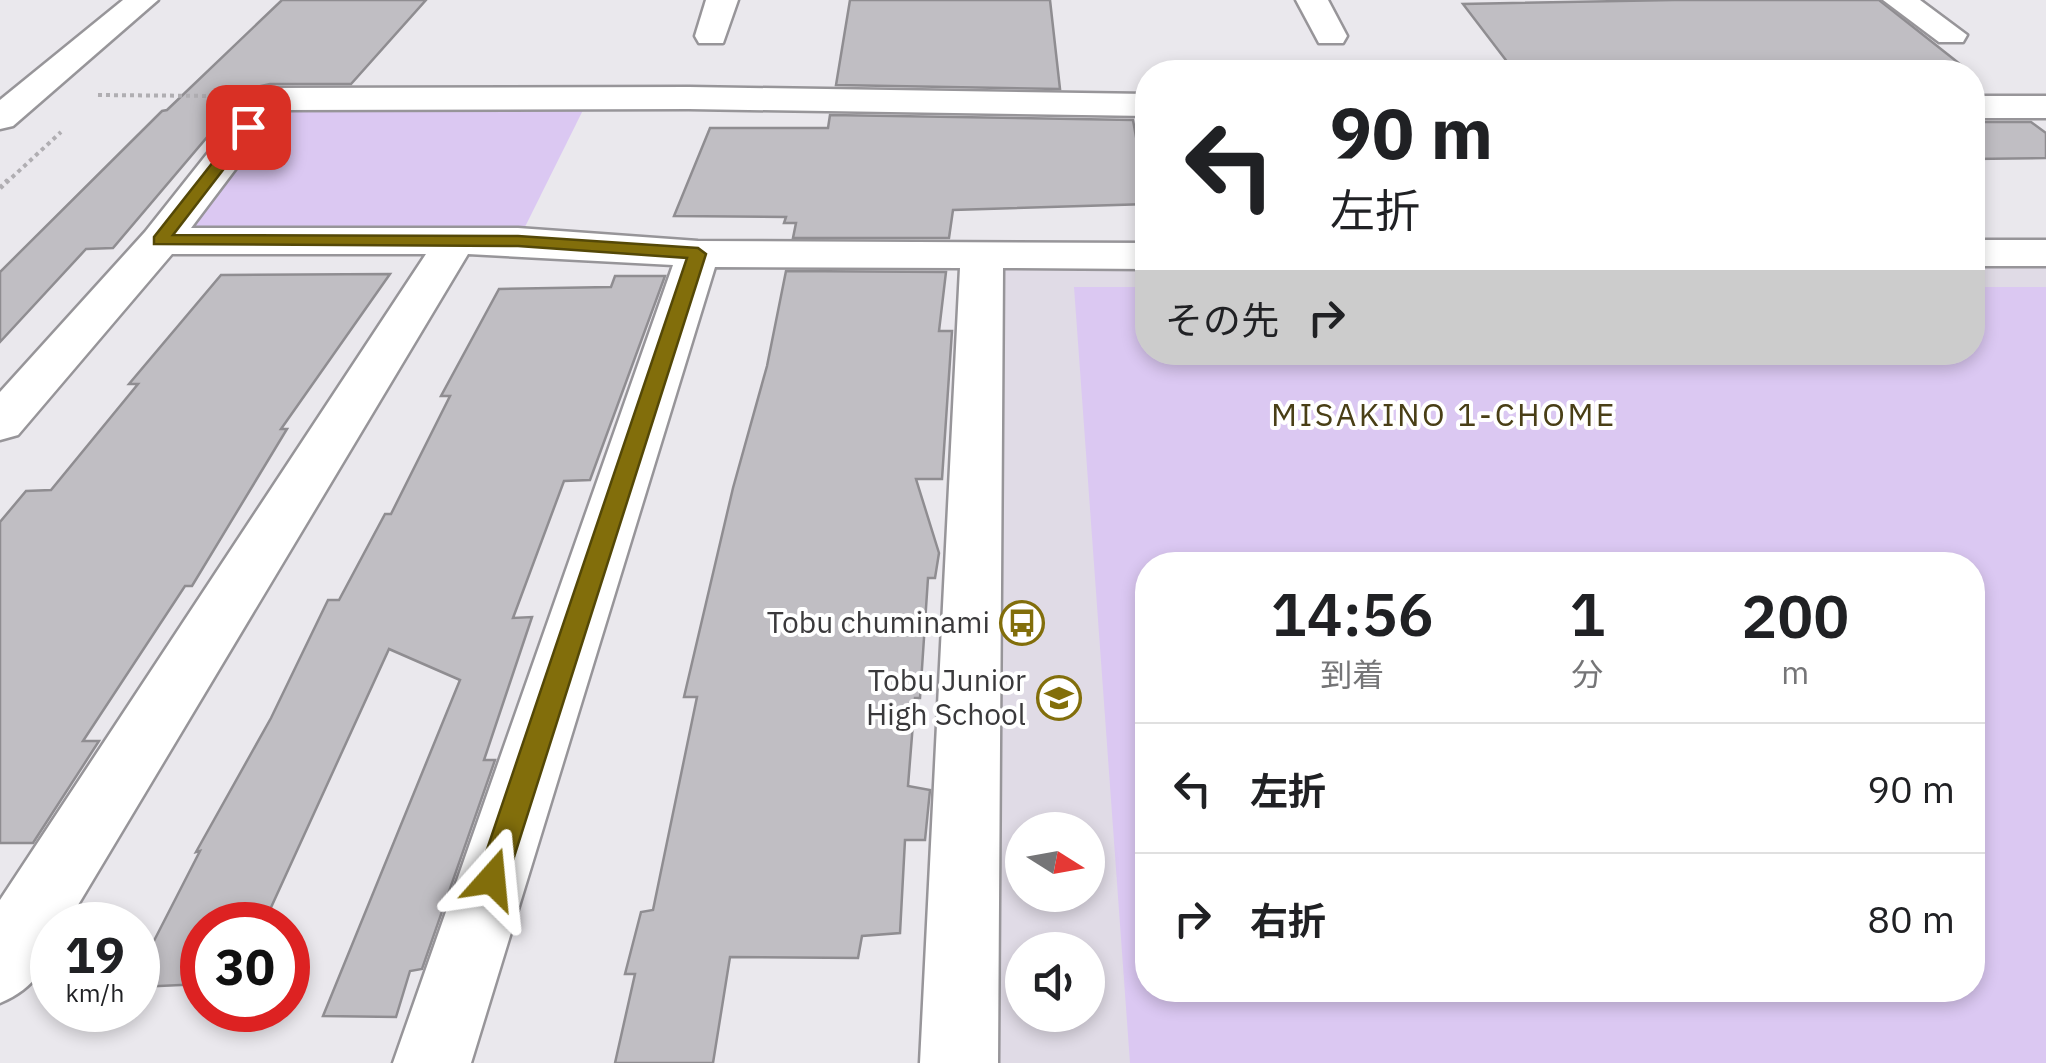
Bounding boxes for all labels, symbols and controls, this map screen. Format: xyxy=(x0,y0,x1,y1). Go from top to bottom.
pin xyxy=(206,85,291,170)
text: 90 m xyxy=(1330,87,1493,178)
icon: arrive xyxy=(221,100,276,155)
icon: left xyxy=(1165,100,1295,230)
text: 左折 xyxy=(1330,181,1420,239)
icon: right xyxy=(1299,290,1354,345)
text: その先 xyxy=(1165,295,1279,344)
district label: MISAKINO 1-CHOME xyxy=(1271,393,1617,435)
text: 14:56 xyxy=(1271,574,1434,653)
text: 1 xyxy=(1570,574,1606,653)
text: 200 xyxy=(1741,576,1849,655)
bus stop icon: Tobu chuminami xyxy=(999,600,1045,646)
place label: Tobu chuminami xyxy=(767,602,990,641)
text: m xyxy=(1781,651,1809,693)
text: 到着 xyxy=(1320,653,1384,695)
text: 分 xyxy=(1572,653,1604,695)
place label: Tobu Junior High School xyxy=(866,660,1026,733)
school or university icon: Tobu Junior High School xyxy=(1036,675,1082,721)
icon: left xyxy=(1165,761,1220,816)
text: 90 m xyxy=(1867,764,1955,813)
text: 左折 xyxy=(1250,766,1326,815)
north arrow xyxy=(1005,812,1105,912)
map controls xyxy=(1005,812,1105,1032)
position arrow xyxy=(440,827,544,931)
icon: right xyxy=(1165,891,1220,946)
text: 80 m xyxy=(1867,894,1955,943)
text: 右折 xyxy=(1250,896,1326,945)
speed limit sign: 30 xyxy=(180,902,310,1032)
text: 19 xyxy=(65,922,125,987)
button: sound xyxy=(1005,932,1105,1032)
text: km/h xyxy=(66,976,124,1009)

